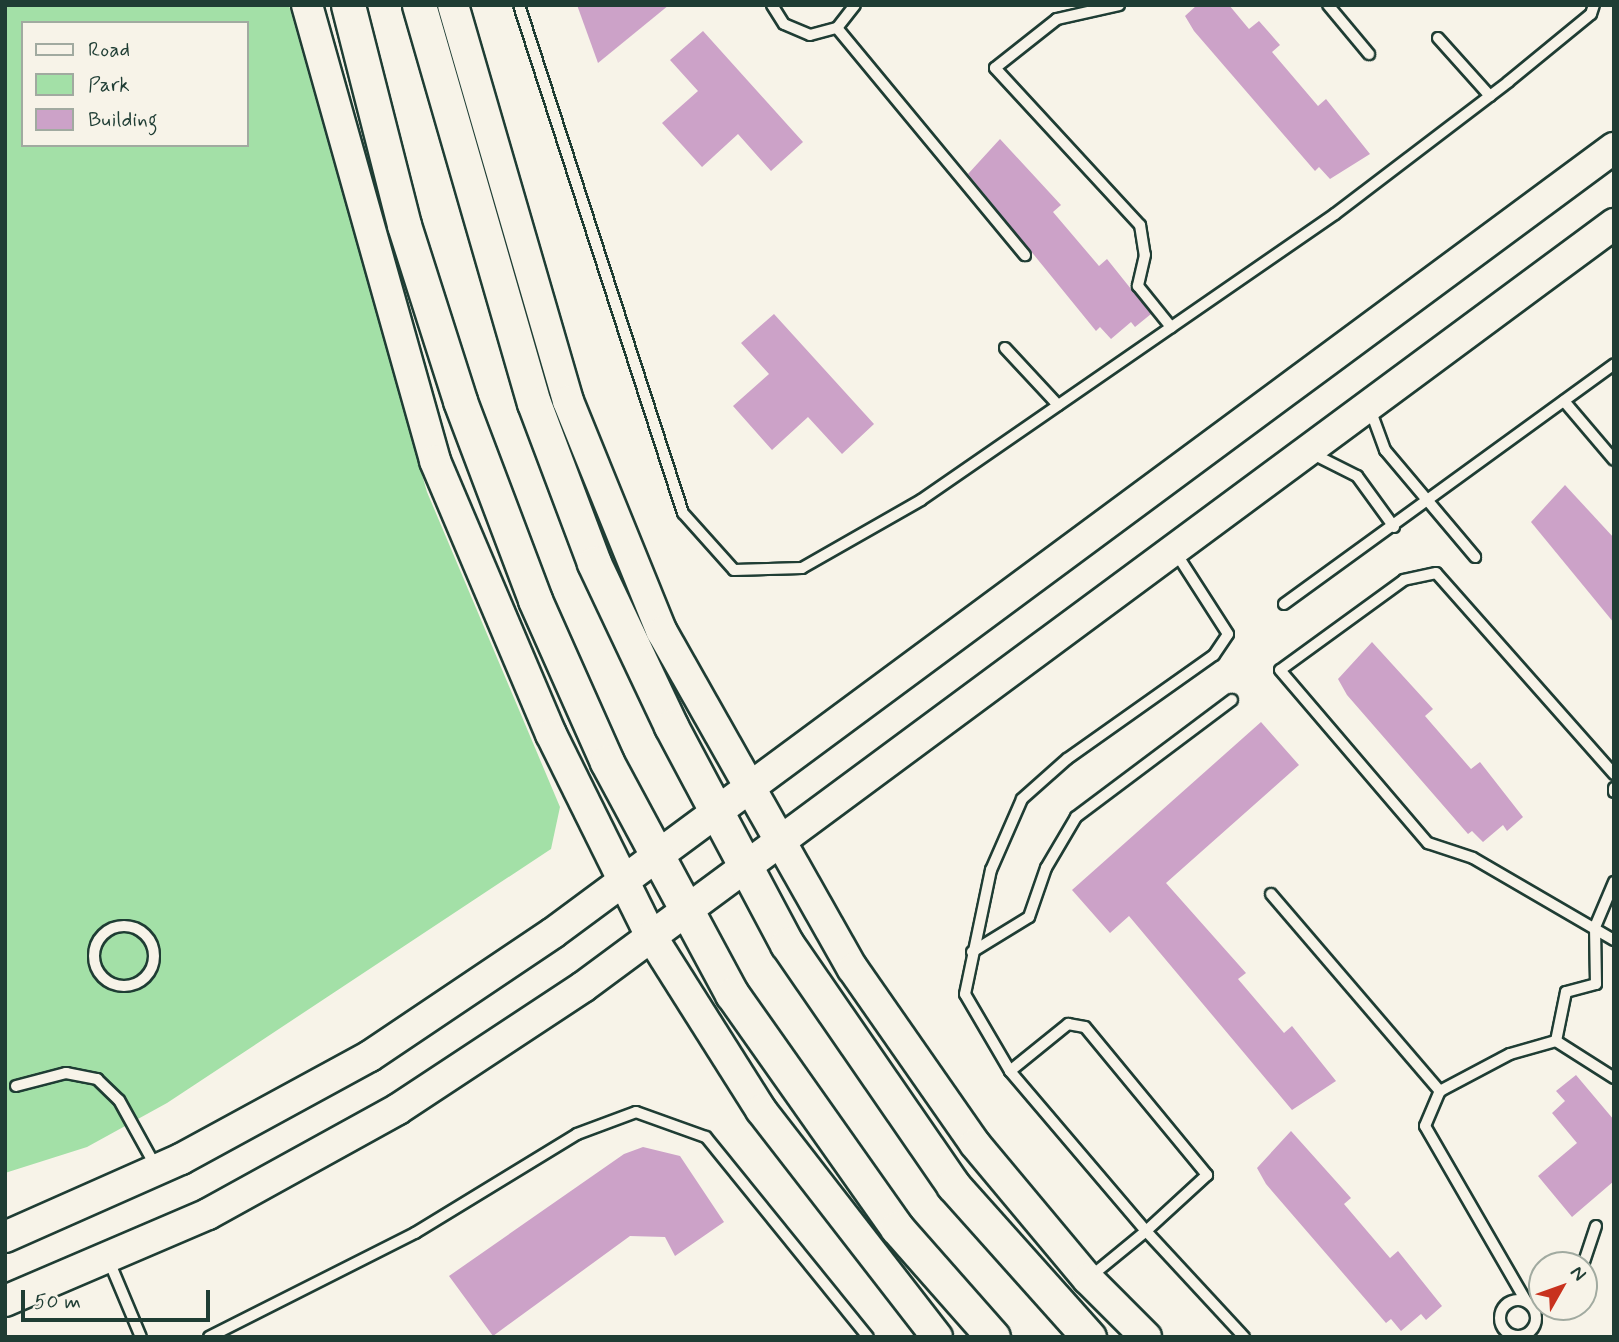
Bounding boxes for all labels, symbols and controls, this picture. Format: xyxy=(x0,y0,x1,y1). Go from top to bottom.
legend xyxy=(21,21,248,147)
text: Road xyxy=(88,36,130,64)
text: Park xyxy=(88,71,130,99)
text: Building xyxy=(88,106,158,134)
north arrow xyxy=(1528,1251,1598,1321)
text: N xyxy=(1564,1261,1592,1286)
scale bar xyxy=(24,1276,214,1320)
text: 50 m xyxy=(34,1288,81,1316)

